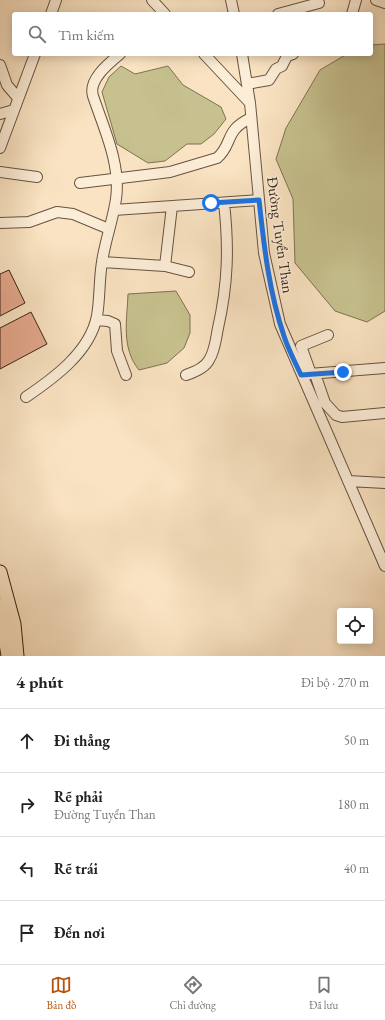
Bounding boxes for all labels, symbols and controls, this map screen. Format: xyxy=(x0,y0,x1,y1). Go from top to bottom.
search box xyxy=(12,12,373,56)
icon: search xyxy=(26,23,48,45)
text: Tìm kiếm xyxy=(58,25,115,44)
street label: Đường Tuyển Than xyxy=(263,175,298,294)
route start xyxy=(202,194,220,212)
route end xyxy=(334,363,352,381)
map controls xyxy=(337,608,373,644)
button: locate xyxy=(337,608,373,644)
text: 4 phút xyxy=(16,671,63,693)
text: Đi bộ · 270 m xyxy=(301,674,369,691)
icon: ahead xyxy=(16,730,38,752)
text: Đi thẳng xyxy=(54,731,110,750)
text: 50 m xyxy=(344,732,369,749)
text: Rẽ phải xyxy=(54,787,103,806)
icon: right xyxy=(16,794,38,816)
text: 180 m xyxy=(338,796,369,813)
text: Đường Tuyển Than xyxy=(54,806,156,823)
icon: left xyxy=(16,858,38,880)
text: Rẽ trái xyxy=(54,859,98,878)
text: 40 m xyxy=(344,860,369,877)
icon: arrive xyxy=(16,922,38,944)
text: Đến nơi xyxy=(54,923,105,942)
tab: Bản đồ xyxy=(47,974,76,1012)
tab: Chỉ đường xyxy=(170,974,216,1012)
tab: Đã lưu xyxy=(309,974,338,1012)

